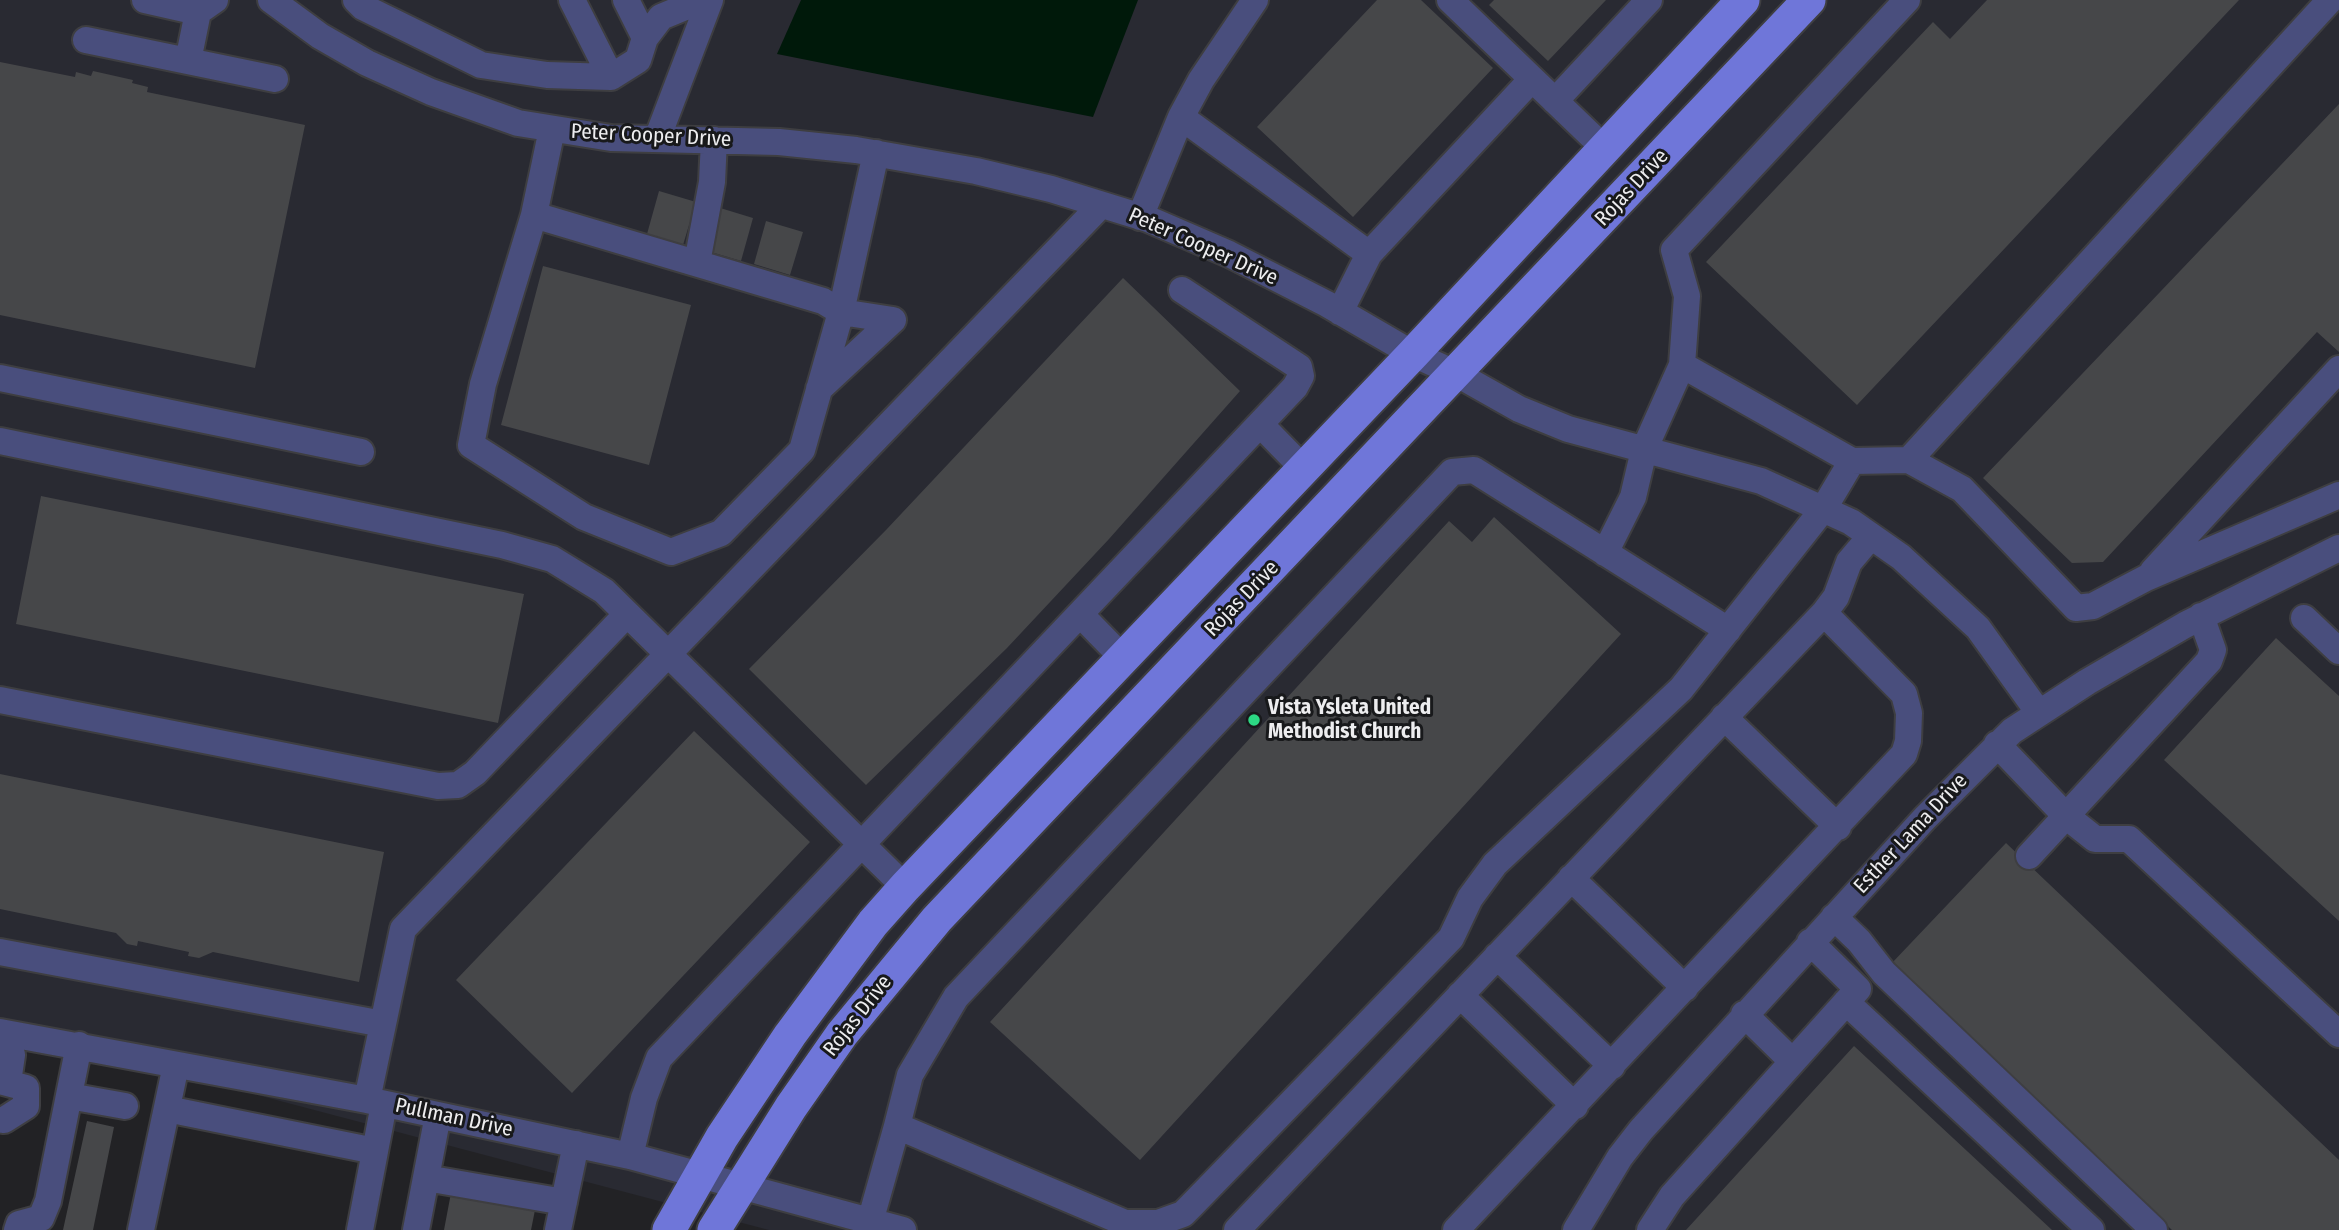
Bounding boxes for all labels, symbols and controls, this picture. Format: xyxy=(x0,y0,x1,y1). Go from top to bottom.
street label: Peter Cooper Drive xyxy=(570,119,732,153)
street label: Rojas Drive xyxy=(1590,144,1674,232)
street label: Peter Cooper Drive xyxy=(1125,203,1281,291)
street label: Rojas Drive xyxy=(1200,556,1284,642)
place label: Vista Ysleta United Methodist Church xyxy=(1268,695,1431,745)
marker: Vista Ysleta United Methodist Church xyxy=(1246,712,1262,728)
street label: Esther Lama Drive xyxy=(1849,769,1973,899)
street label: Rojas Drive xyxy=(819,970,897,1062)
street label: Pullman Drive xyxy=(393,1093,515,1143)

